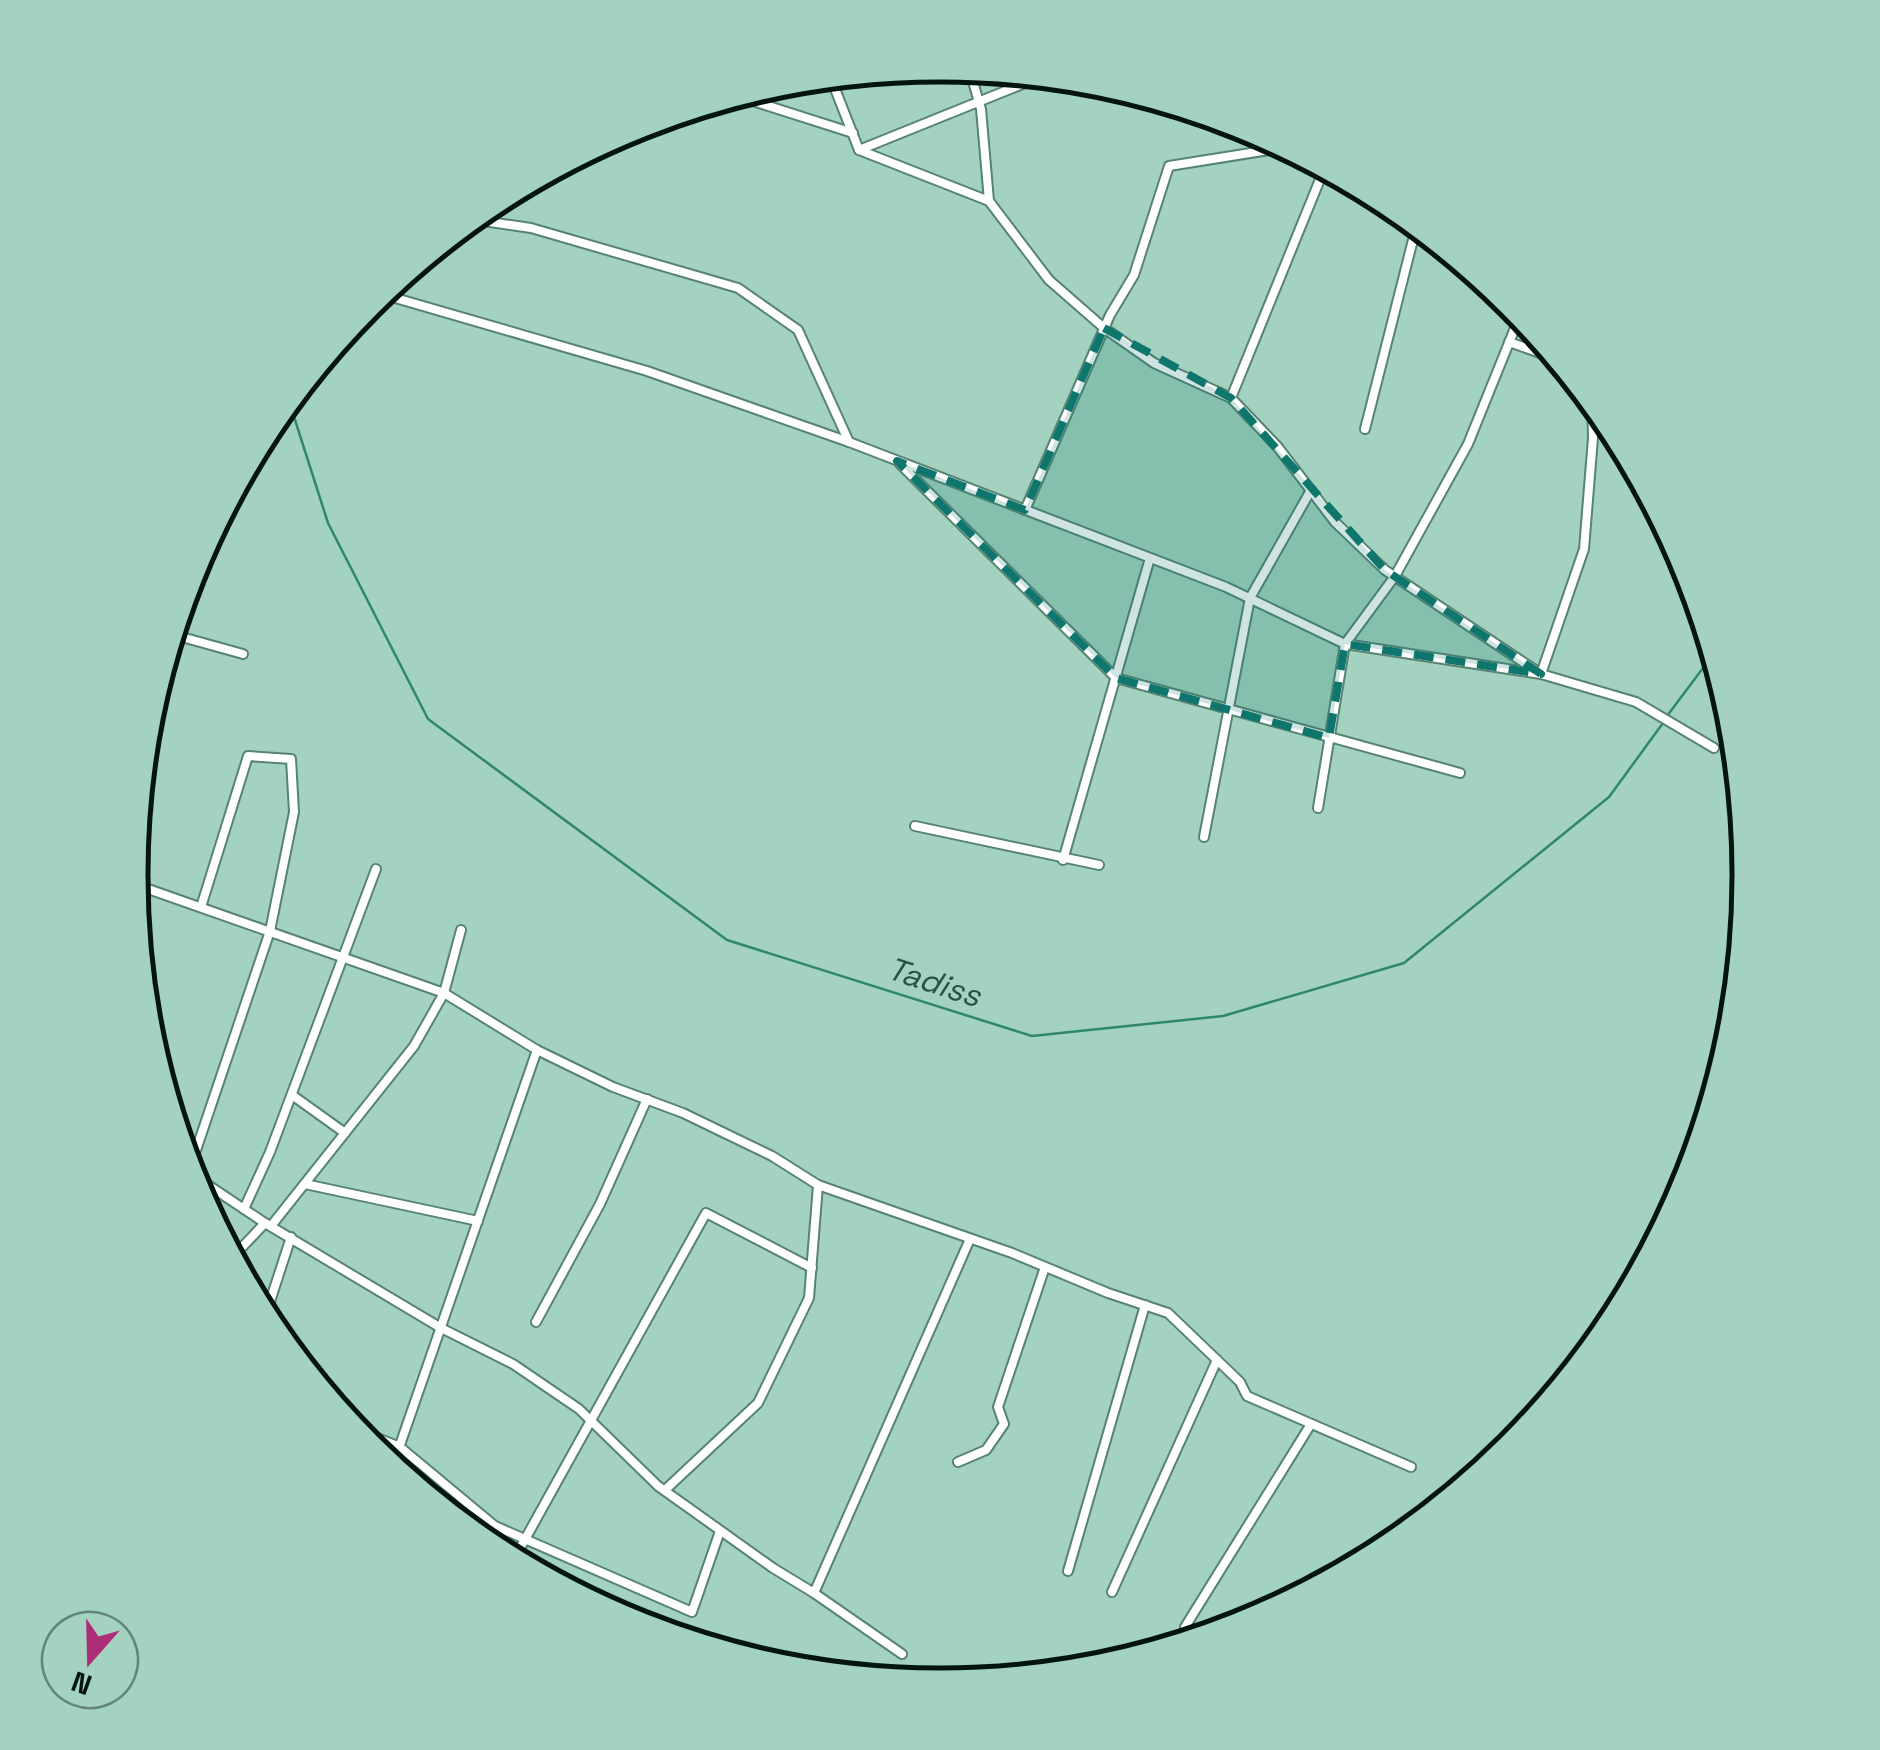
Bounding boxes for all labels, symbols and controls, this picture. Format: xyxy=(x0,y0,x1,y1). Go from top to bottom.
water label: Tadiss xyxy=(882,948,987,1016)
north arrow xyxy=(40,1610,140,1710)
text: N xyxy=(66,1663,96,1704)

